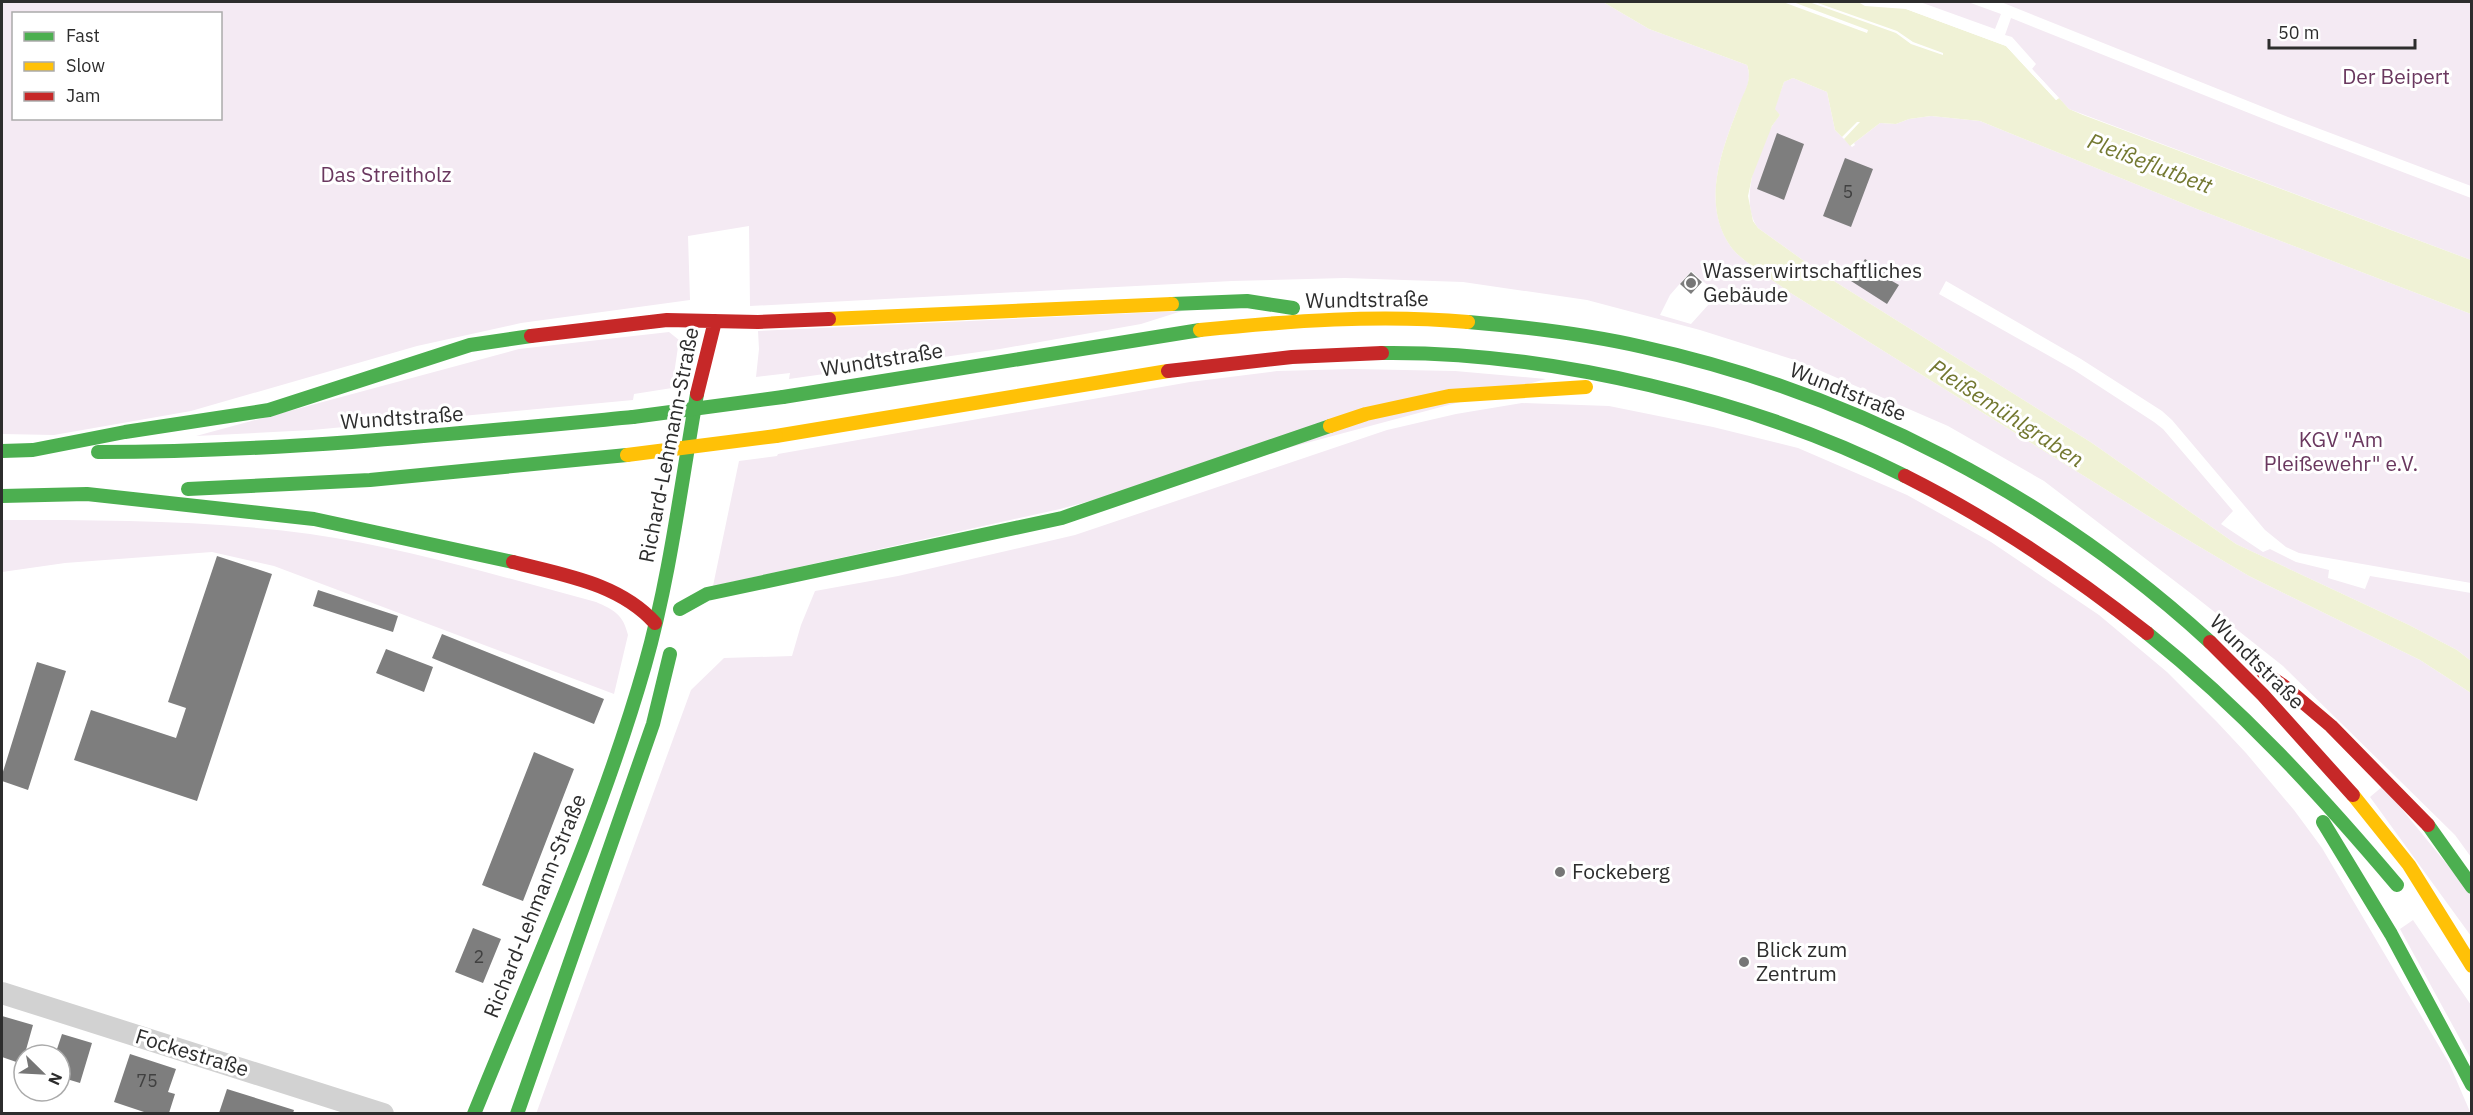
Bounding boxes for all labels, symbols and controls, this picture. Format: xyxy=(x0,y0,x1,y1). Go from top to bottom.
legend xyxy=(12,12,222,120)
scale bar xyxy=(2269,12,2414,50)
text: 50 m xyxy=(2278,21,2320,44)
text: Fast xyxy=(66,24,100,47)
text: Slow xyxy=(66,54,105,77)
park label: Der Beipert xyxy=(2342,62,2450,90)
text: Jam xyxy=(66,84,101,107)
water label: Pleißeflutbett xyxy=(2084,126,2217,200)
park label: Das Streitholz xyxy=(321,160,452,188)
house number: 5 xyxy=(1843,180,1853,203)
place label: Wasserwirtschaftliches Gebäude xyxy=(1703,256,1922,308)
marker: Wasserwirtschaftliches Gebäude xyxy=(1684,276,1698,290)
street label: Wundtstraße xyxy=(1305,284,1429,314)
street label: Richard-Lehmann-Straße xyxy=(631,325,705,565)
street label: Wundtstraße xyxy=(819,336,945,382)
water label: Pleißemühlgraben xyxy=(1925,352,2090,473)
street label: Wundtstraße xyxy=(1786,355,1911,427)
street label: Wundtstraße xyxy=(339,399,464,435)
park label: KGV "Am Pleißewehr" e.V. xyxy=(2264,425,2418,477)
street label: Wundtstraße xyxy=(2204,608,2311,715)
street label: Richard-Lehmann-Straße xyxy=(476,790,592,1022)
place label: Fockeberg xyxy=(1572,857,1670,885)
marker: Fockeberg xyxy=(1553,865,1567,879)
place label: Blick zum Zentrum xyxy=(1756,935,1847,987)
house number: 2 xyxy=(474,945,484,968)
marker: Blick zum Zentrum xyxy=(1737,955,1751,969)
street label: Fockestraße xyxy=(132,1022,252,1083)
north arrow xyxy=(12,1043,72,1103)
house number: 75 xyxy=(136,1069,158,1092)
text: N xyxy=(44,1070,67,1088)

